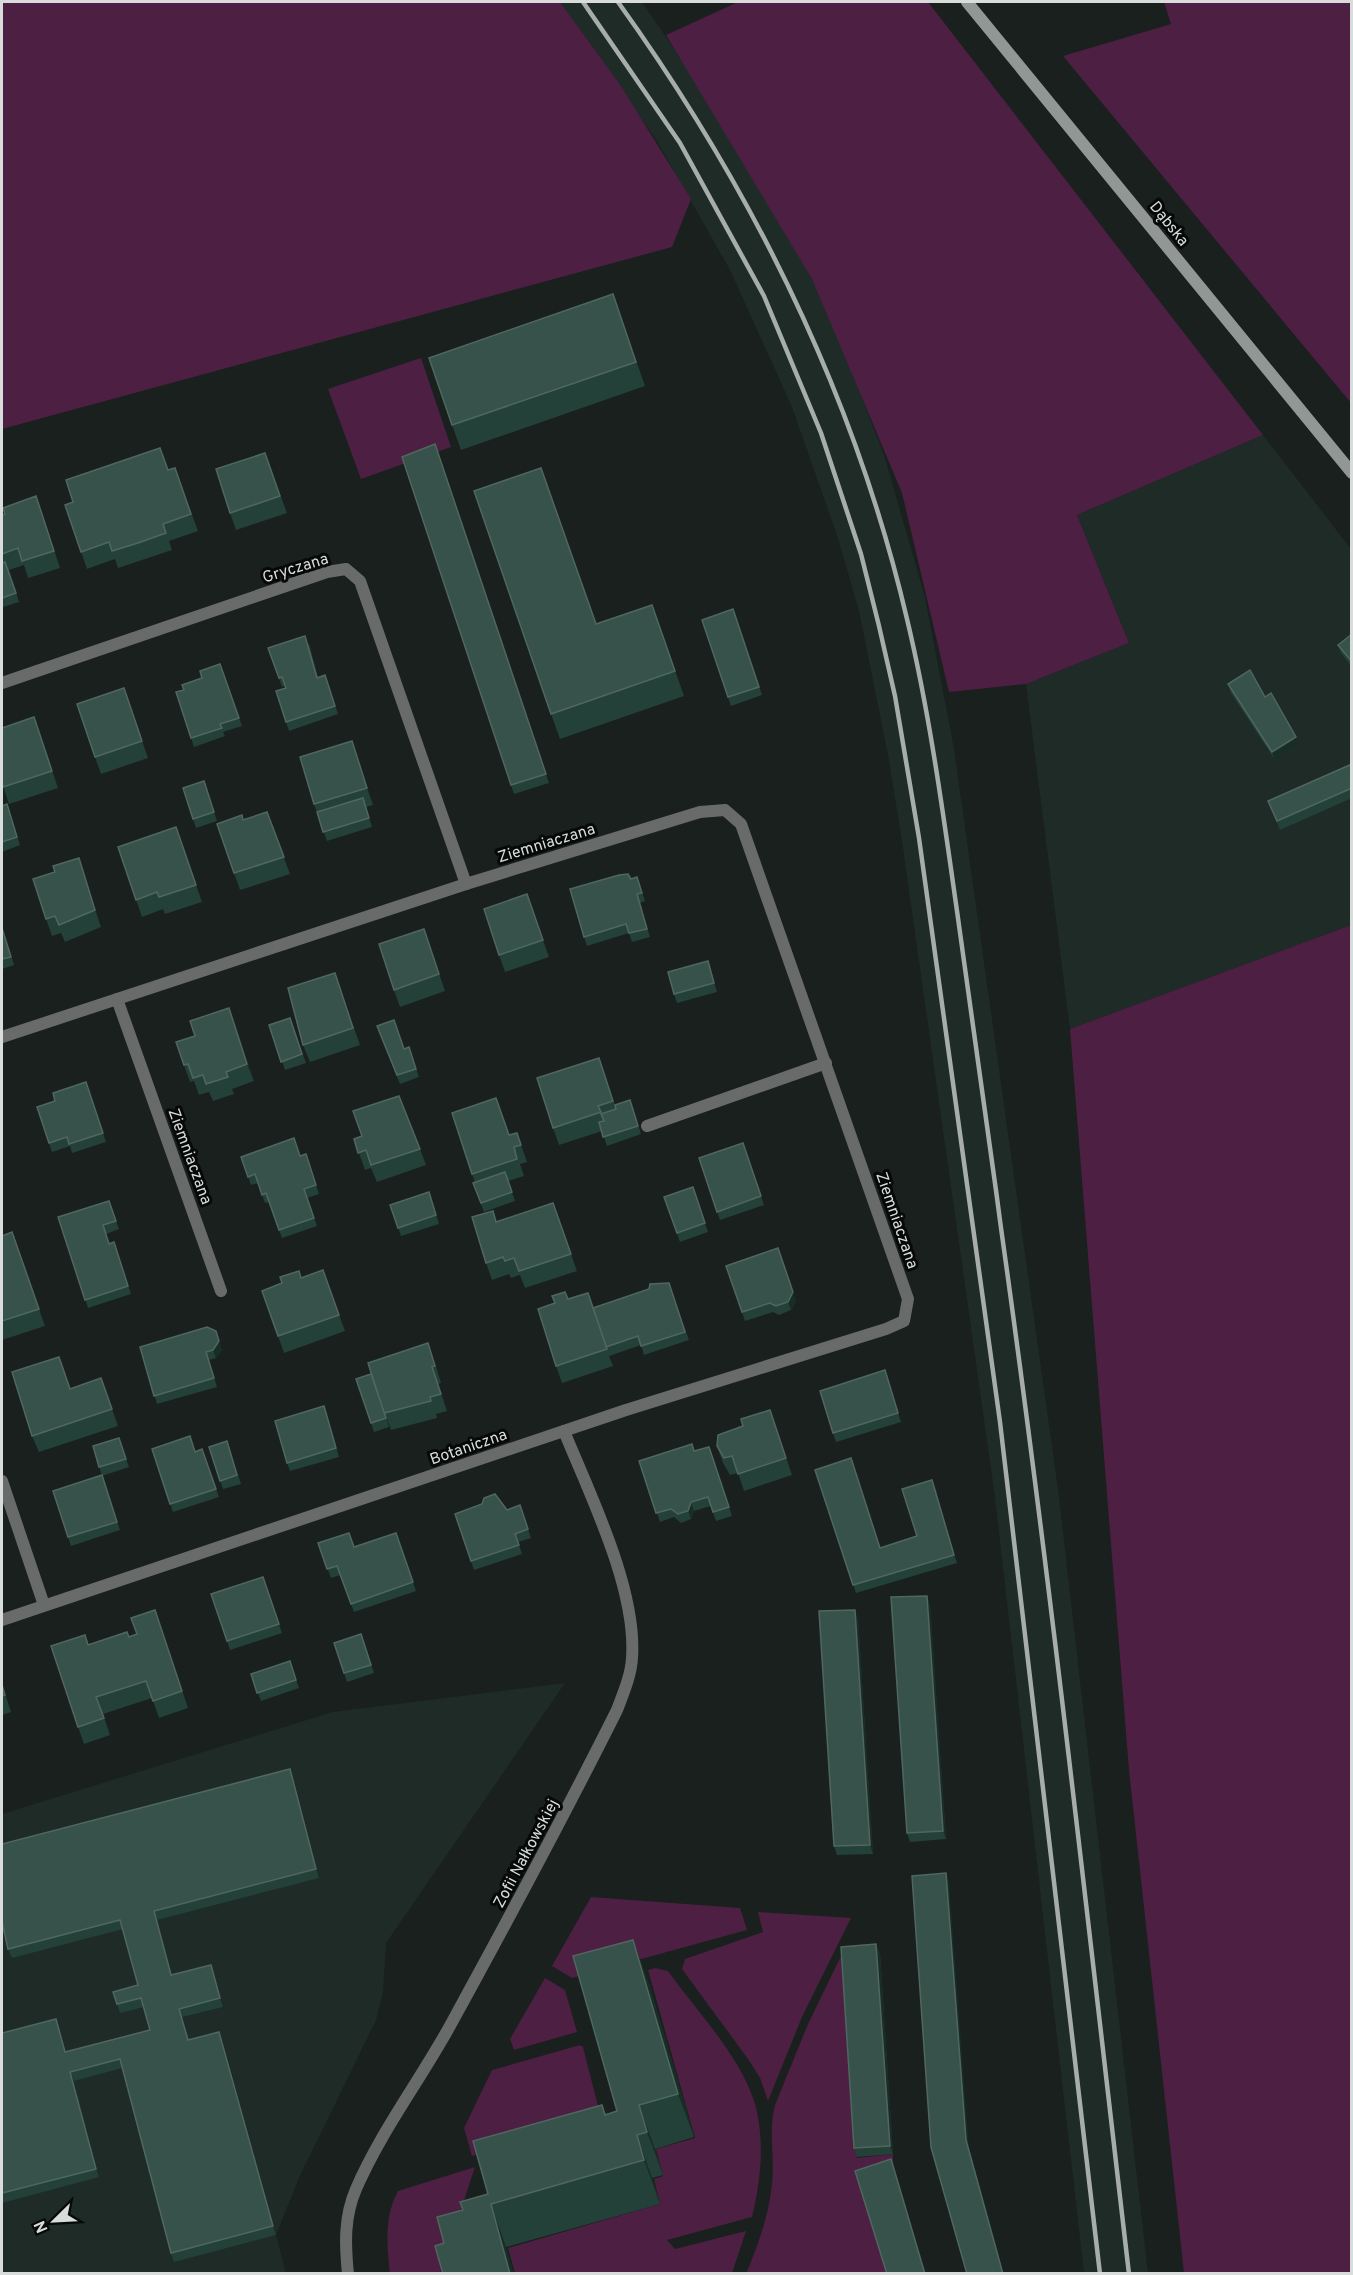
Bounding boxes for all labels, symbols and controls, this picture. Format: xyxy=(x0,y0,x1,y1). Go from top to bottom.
street label: Dąbska xyxy=(1144,198,1193,251)
street label: Gryczana xyxy=(260,549,331,588)
street label: Ziemniaczana xyxy=(495,820,598,868)
street label: Ziemniaczana xyxy=(162,1106,216,1207)
street label: Ziemniaczana xyxy=(870,1170,922,1272)
street label: Botaniczna xyxy=(427,1425,510,1470)
street label: Zofii Nałkowskiej xyxy=(490,1796,564,1912)
north arrow xyxy=(24,2191,84,2251)
text: N xyxy=(31,2217,54,2236)

